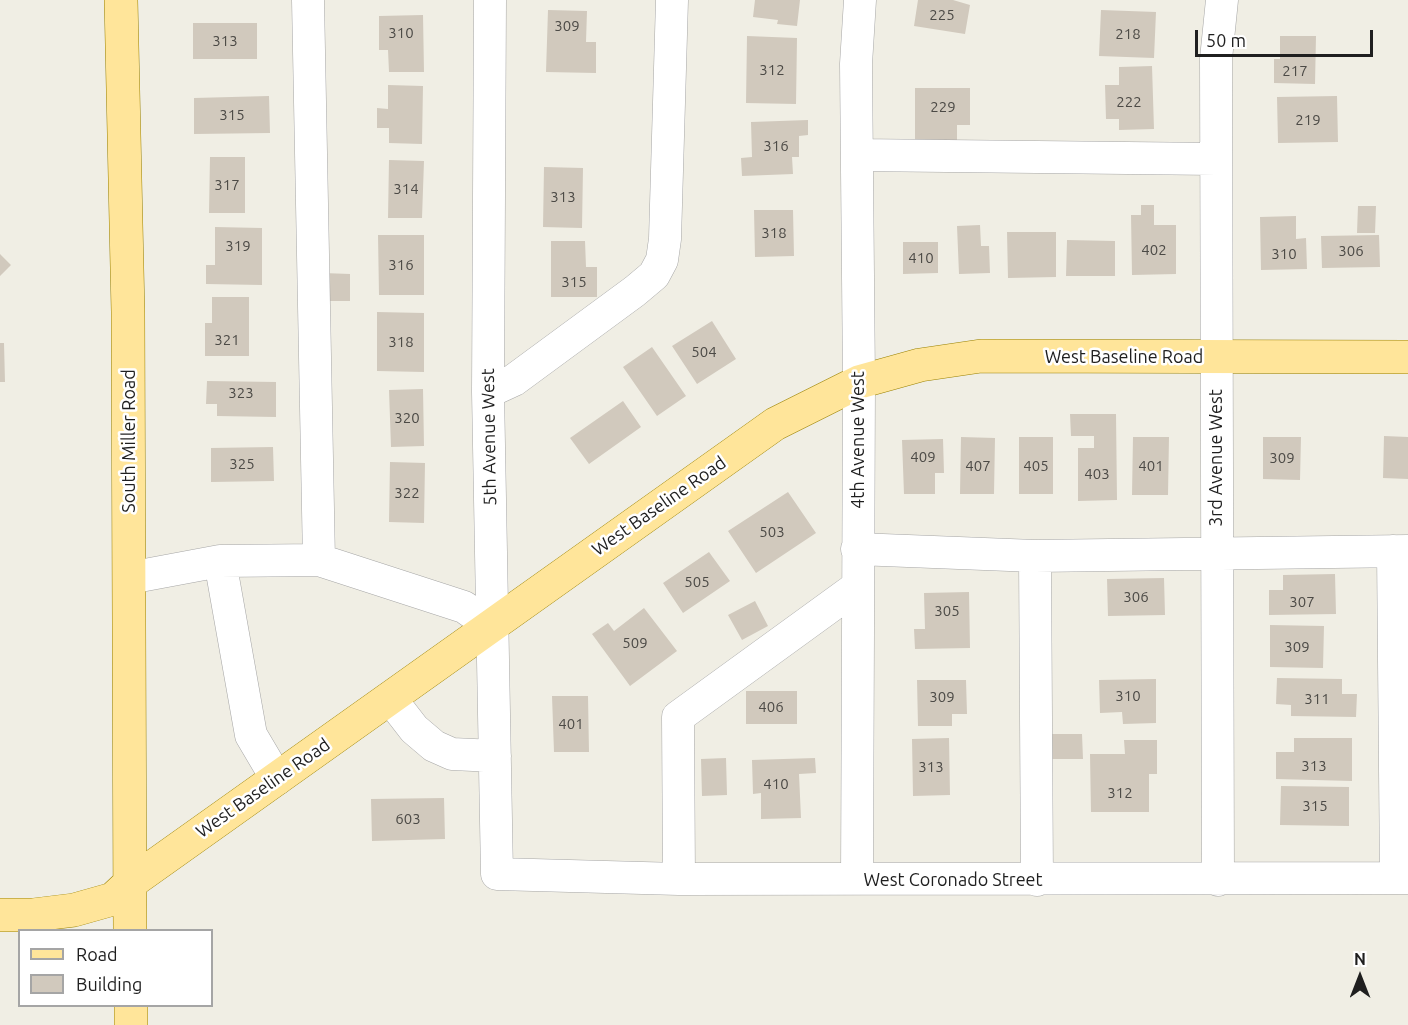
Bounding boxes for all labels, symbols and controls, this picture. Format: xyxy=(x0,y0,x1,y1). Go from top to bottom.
house number: 225 xyxy=(929,6,955,24)
house number: 309 xyxy=(554,17,580,35)
scale bar xyxy=(1198,18,1376,56)
house number: 310 xyxy=(388,24,414,42)
house number: 218 xyxy=(1115,25,1141,43)
text: 50 m xyxy=(1206,30,1246,50)
house number: 313 xyxy=(212,32,238,50)
house number: 312 xyxy=(759,61,785,79)
house number: 217 xyxy=(1282,62,1308,80)
house number: 222 xyxy=(1116,93,1142,111)
house number: 229 xyxy=(930,98,956,116)
house number: 315 xyxy=(219,106,245,124)
house number: 219 xyxy=(1295,111,1321,129)
house number: 316 xyxy=(763,137,789,155)
house number: 317 xyxy=(214,176,240,194)
house number: 314 xyxy=(393,180,419,198)
house number: 313 xyxy=(550,188,576,206)
house number: 318 xyxy=(761,224,787,242)
house number: 319 xyxy=(225,237,251,255)
house number: 402 xyxy=(1141,241,1167,259)
house number: 306 xyxy=(1338,242,1364,260)
house number: 310 xyxy=(1271,245,1297,263)
house number: 410 xyxy=(908,249,934,267)
house number: 316 xyxy=(388,256,414,274)
house number: 315 xyxy=(561,273,587,291)
house number: 321 xyxy=(214,331,240,349)
house number: 318 xyxy=(388,333,414,351)
house number: 504 xyxy=(691,343,717,361)
street label: West Baseline Road xyxy=(1045,346,1203,368)
street label: 5th Avenue West xyxy=(477,368,501,506)
street label: South Miller Road xyxy=(118,369,140,513)
street label: 4th Avenue West xyxy=(847,371,869,509)
house number: 323 xyxy=(228,384,254,402)
street label: 3rd Avenue West xyxy=(1205,389,1227,527)
house number: 320 xyxy=(394,409,420,427)
house number: 409 xyxy=(910,448,936,466)
house number: 309 xyxy=(1269,449,1295,467)
street label: West Baseline Road xyxy=(588,452,730,560)
house number: 325 xyxy=(229,455,255,473)
house number: 407 xyxy=(965,457,991,475)
house number: 405 xyxy=(1023,457,1049,475)
house number: 401 xyxy=(1138,457,1164,475)
house number: 403 xyxy=(1084,465,1110,483)
house number: 322 xyxy=(394,484,420,502)
house number: 503 xyxy=(759,523,785,541)
house number: 505 xyxy=(684,573,710,591)
house number: 306 xyxy=(1123,588,1149,606)
house number: 307 xyxy=(1289,593,1315,611)
house number: 305 xyxy=(934,602,960,620)
house number: 509 xyxy=(622,634,648,652)
house number: 309 xyxy=(1284,638,1310,656)
house number: 310 xyxy=(1115,687,1141,705)
house number: 309 xyxy=(929,688,955,706)
house number: 311 xyxy=(1304,690,1330,708)
house number: 406 xyxy=(758,698,784,716)
house number: 401 xyxy=(558,715,584,733)
street label: West Baseline Road xyxy=(192,734,334,842)
house number: 313 xyxy=(1301,757,1327,775)
house number: 313 xyxy=(918,758,944,776)
house number: 410 xyxy=(763,775,789,793)
house number: 312 xyxy=(1107,784,1133,802)
house number: 315 xyxy=(1302,797,1328,815)
house number: 603 xyxy=(395,810,421,828)
street label: West Coronado Street xyxy=(863,869,1043,891)
legend xyxy=(18,929,213,1007)
text: Road xyxy=(76,944,118,964)
north arrow xyxy=(1330,947,1390,1007)
text: N xyxy=(1354,950,1366,968)
text: Building xyxy=(76,974,142,994)

